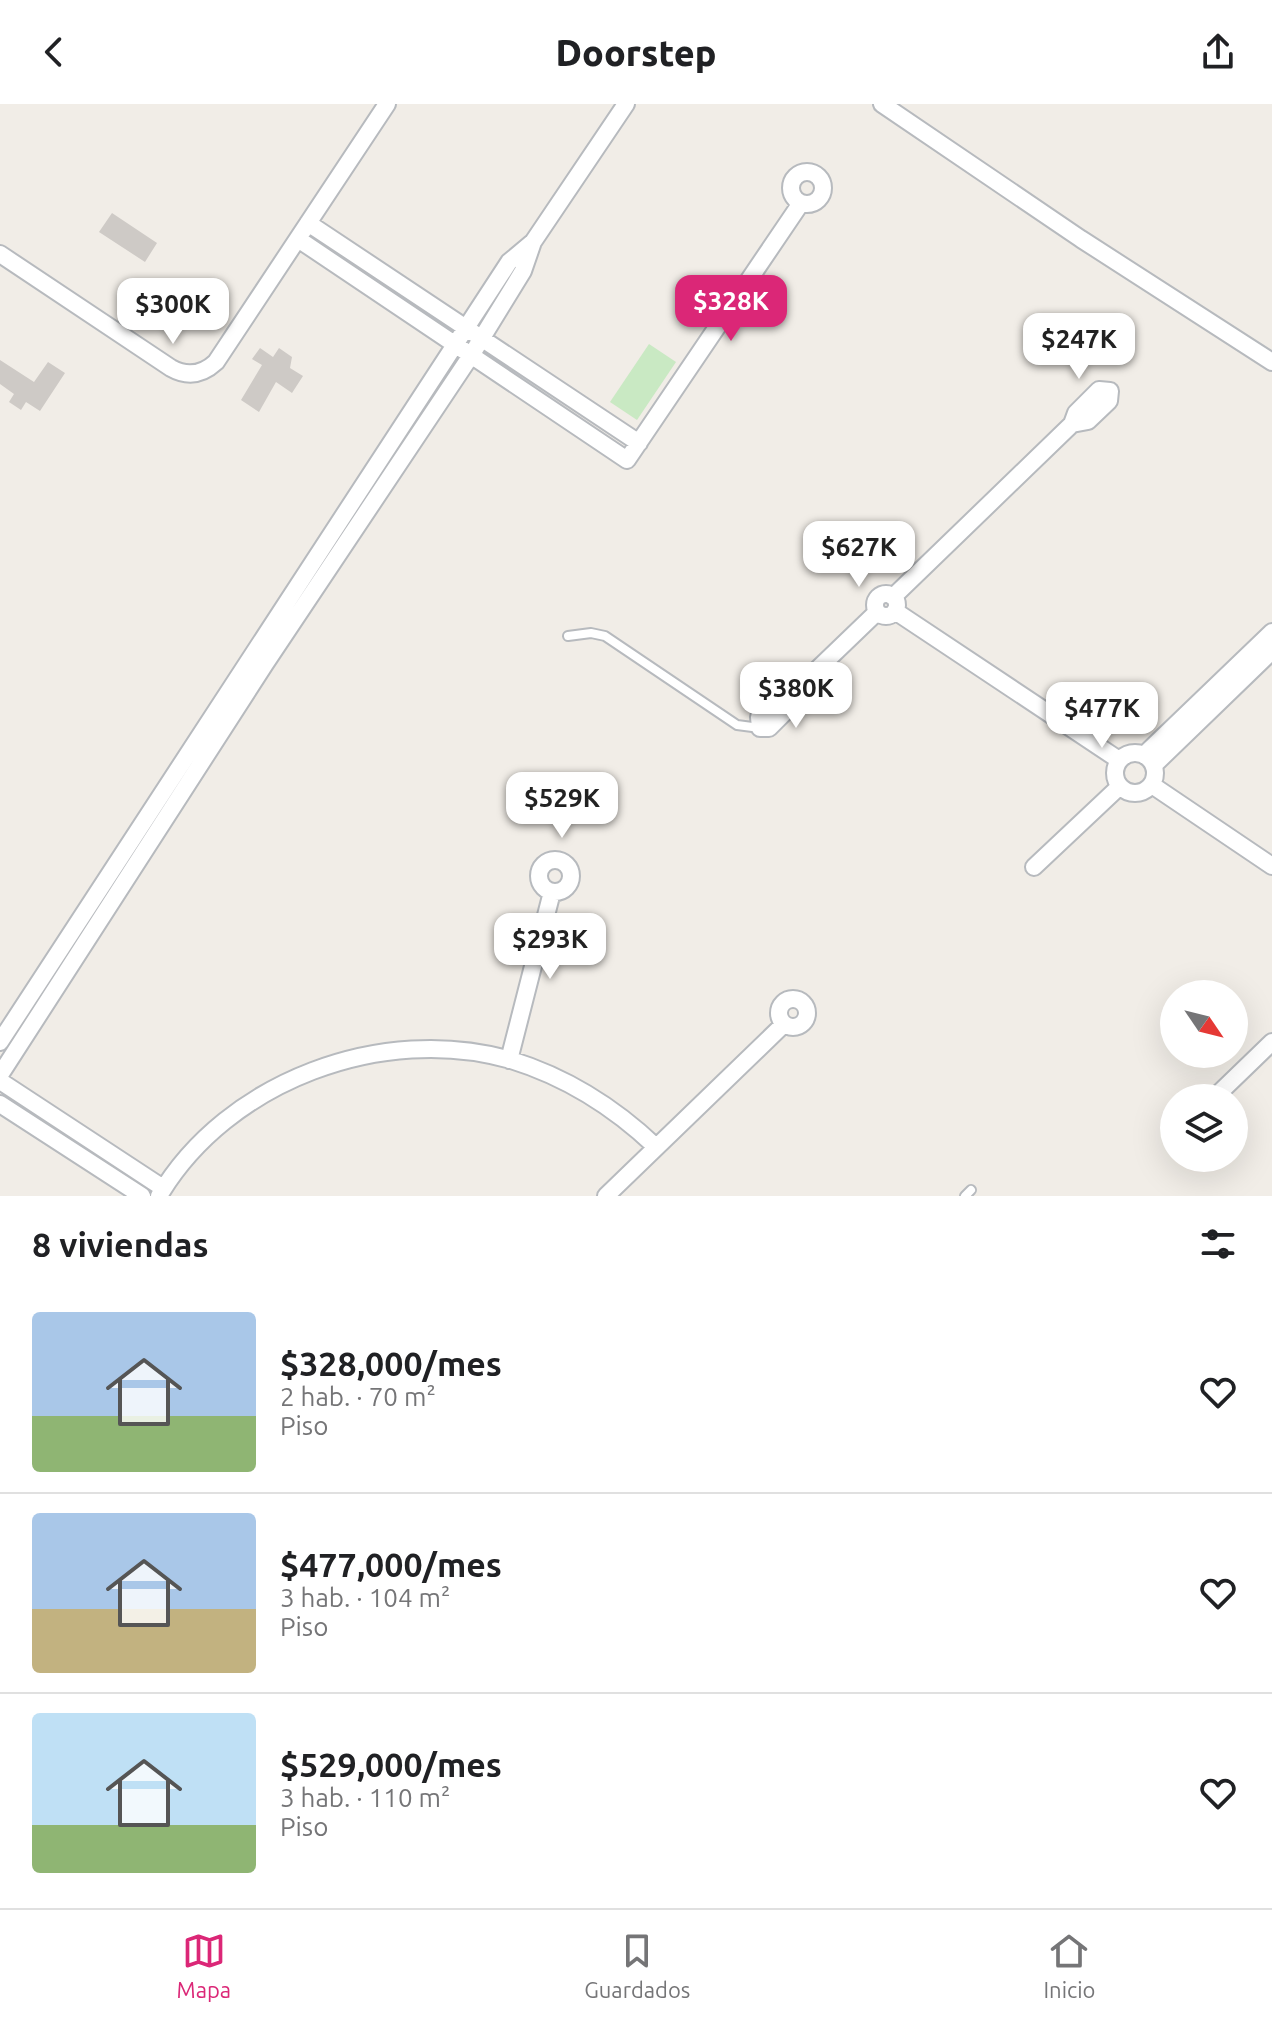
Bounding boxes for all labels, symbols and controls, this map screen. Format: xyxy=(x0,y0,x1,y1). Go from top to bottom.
icon: back xyxy=(32,30,76,74)
icon: share xyxy=(1196,30,1240,74)
text: Doorstep xyxy=(556,32,716,73)
pin: $328K xyxy=(675,275,787,343)
pin: $300K xyxy=(117,278,229,346)
text: $328K xyxy=(693,286,769,315)
text: $300K xyxy=(135,289,211,318)
pin: $247K xyxy=(1023,313,1135,381)
text: $247K xyxy=(1041,324,1117,353)
pin: $627K xyxy=(803,521,915,589)
text: $627K xyxy=(821,532,897,561)
pin: $380K xyxy=(740,662,852,730)
text: $380K xyxy=(758,673,834,702)
pin: $477K xyxy=(1046,682,1158,750)
text: $477K xyxy=(1064,693,1140,722)
pin: $529K xyxy=(506,772,618,840)
text: $529K xyxy=(524,783,600,812)
pin: $293K xyxy=(494,913,606,981)
text: $293K xyxy=(512,924,588,953)
north arrow xyxy=(1160,980,1248,1068)
map controls xyxy=(1160,980,1248,1172)
button: layers xyxy=(1160,1084,1248,1172)
icon: filters xyxy=(1196,1222,1240,1266)
text: 8 viviendas xyxy=(32,1225,208,1263)
icon: home xyxy=(96,1344,192,1440)
text: $328,000/mes xyxy=(280,1344,502,1382)
icon: heart xyxy=(1196,1370,1240,1414)
text: 2 hab. · 70 m² xyxy=(280,1382,436,1411)
text: Piso xyxy=(280,1411,328,1440)
icon: home xyxy=(96,1545,192,1641)
text: $477,000/mes xyxy=(280,1545,502,1583)
icon: heart xyxy=(1196,1571,1240,1615)
text: 3 hab. · 104 m² xyxy=(280,1583,450,1612)
text: Piso xyxy=(280,1612,328,1641)
icon: home xyxy=(96,1745,192,1841)
text: $529,000/mes xyxy=(280,1745,502,1783)
icon: heart xyxy=(1196,1771,1240,1815)
text: 3 hab. · 110 m² xyxy=(280,1783,450,1812)
text: Piso xyxy=(280,1812,328,1841)
tab: Mapa xyxy=(177,1929,231,2002)
tab: Guardados xyxy=(584,1929,690,2002)
tab: Inicio xyxy=(1043,1929,1095,2002)

